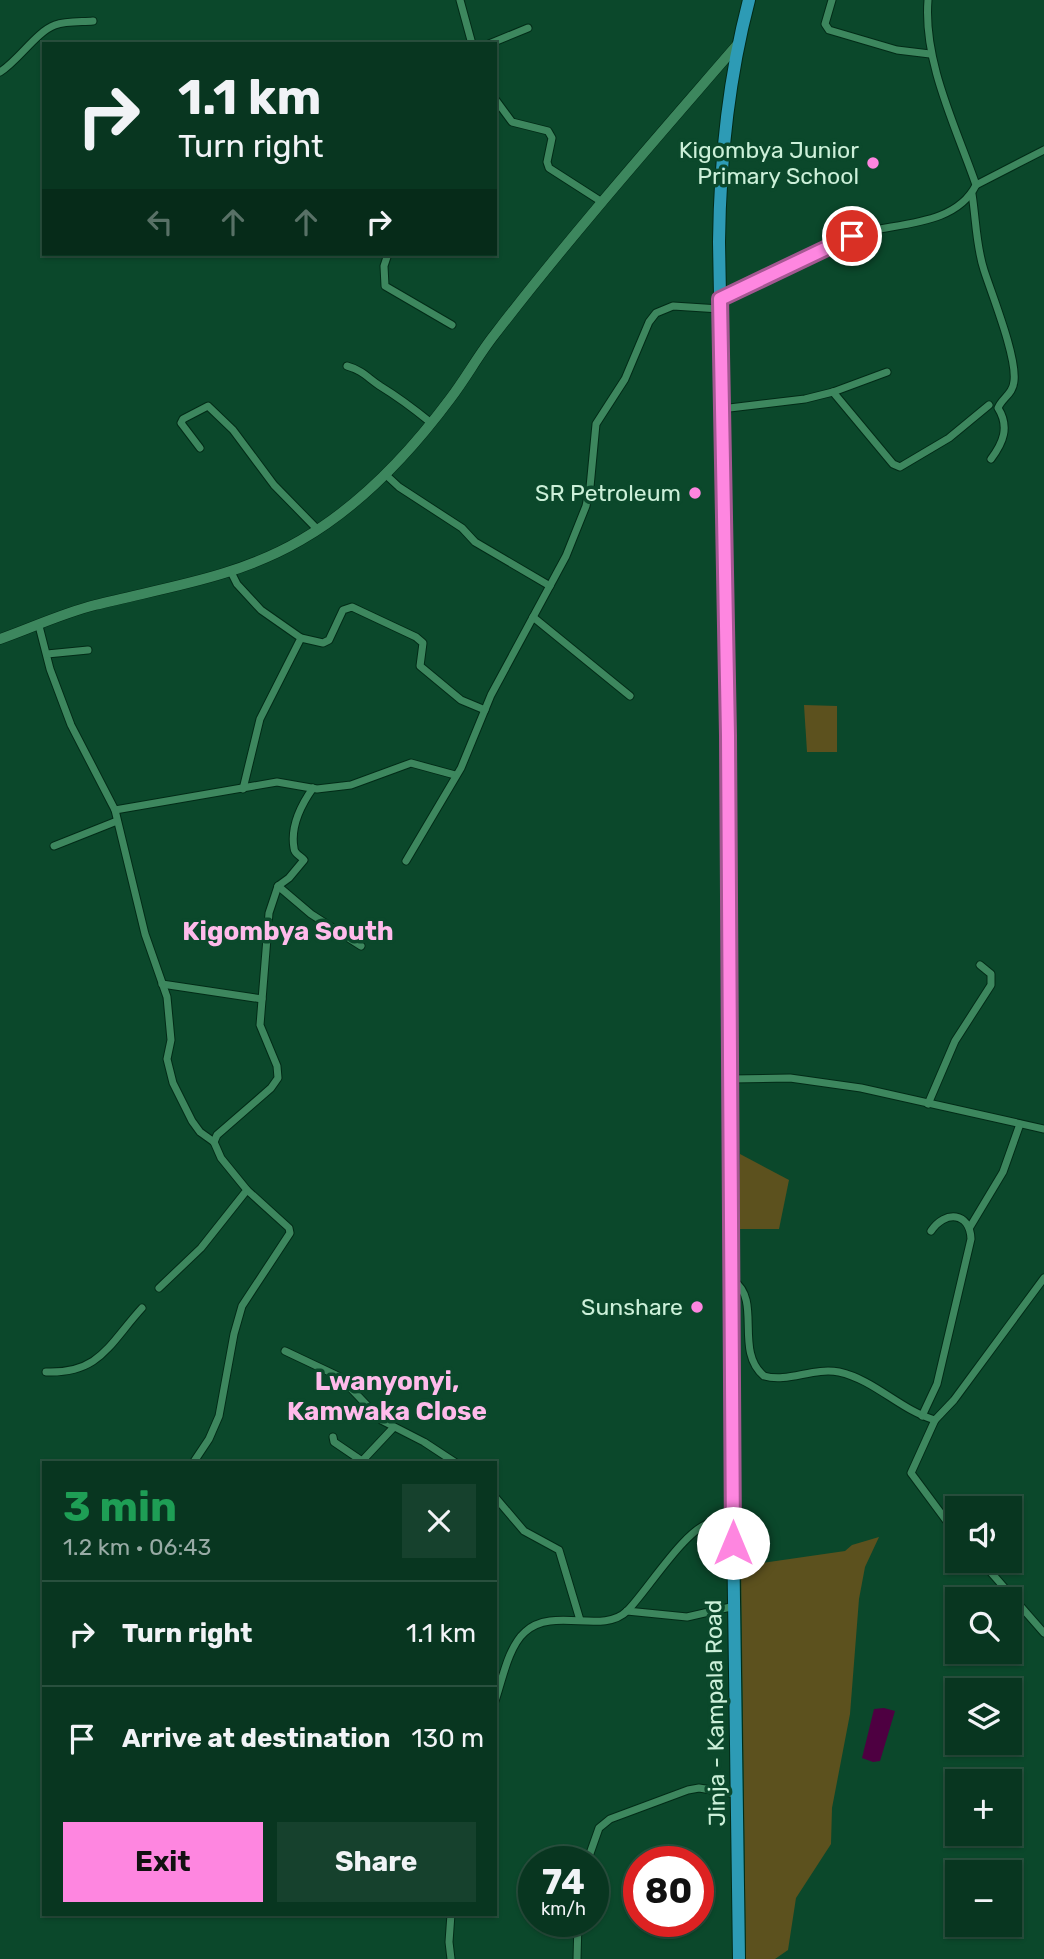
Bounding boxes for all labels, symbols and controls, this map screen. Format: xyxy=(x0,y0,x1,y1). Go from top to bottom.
text: 1.1 km xyxy=(178,68,321,126)
icon: right xyxy=(63,70,154,161)
text: Turn right xyxy=(178,127,323,165)
place label: Kigombya Junior Primary School xyxy=(679,136,859,190)
marker: Kigombya Junior Primary School xyxy=(865,155,881,171)
icon: left xyxy=(141,203,179,241)
icon: ahead xyxy=(214,203,252,241)
icon: ahead xyxy=(287,203,325,241)
icon: right xyxy=(360,203,398,241)
pin xyxy=(822,206,882,266)
icon: arrive xyxy=(833,217,871,255)
place label: SR Petroleum xyxy=(535,479,681,507)
marker: SR Petroleum xyxy=(687,485,703,501)
district label: Kigombya South xyxy=(182,916,394,947)
place label: Sunshare xyxy=(581,1293,683,1321)
marker: Sunshare xyxy=(689,1299,705,1315)
district label: Lwanyonyi, Kamwaka Close xyxy=(287,1366,487,1427)
text: 3 min xyxy=(63,1482,177,1532)
button: close xyxy=(402,1484,476,1558)
map controls xyxy=(945,1496,1022,1937)
button: sound xyxy=(945,1496,1022,1573)
position arrow xyxy=(696,1506,770,1580)
text: 1.2 km · 06:43 xyxy=(63,1533,211,1561)
button: search xyxy=(945,1587,1022,1664)
street label: Jinja - Kampala Road xyxy=(699,1599,731,1827)
icon: right xyxy=(63,1615,101,1653)
text: Turn right xyxy=(122,1618,252,1649)
text: 1.1 km xyxy=(406,1618,476,1649)
button: layers xyxy=(945,1678,1022,1755)
icon: arrive xyxy=(63,1720,101,1758)
text: Arrive at destination xyxy=(122,1723,390,1754)
text: 130 m xyxy=(411,1723,484,1754)
button: + xyxy=(945,1769,1022,1846)
button: Exit xyxy=(63,1822,263,1902)
button: Share xyxy=(277,1822,476,1902)
speed limit sign: 80 xyxy=(623,1846,714,1937)
button: − xyxy=(945,1860,1022,1937)
text: 74 xyxy=(542,1861,585,1903)
text: km/h xyxy=(541,1898,586,1920)

